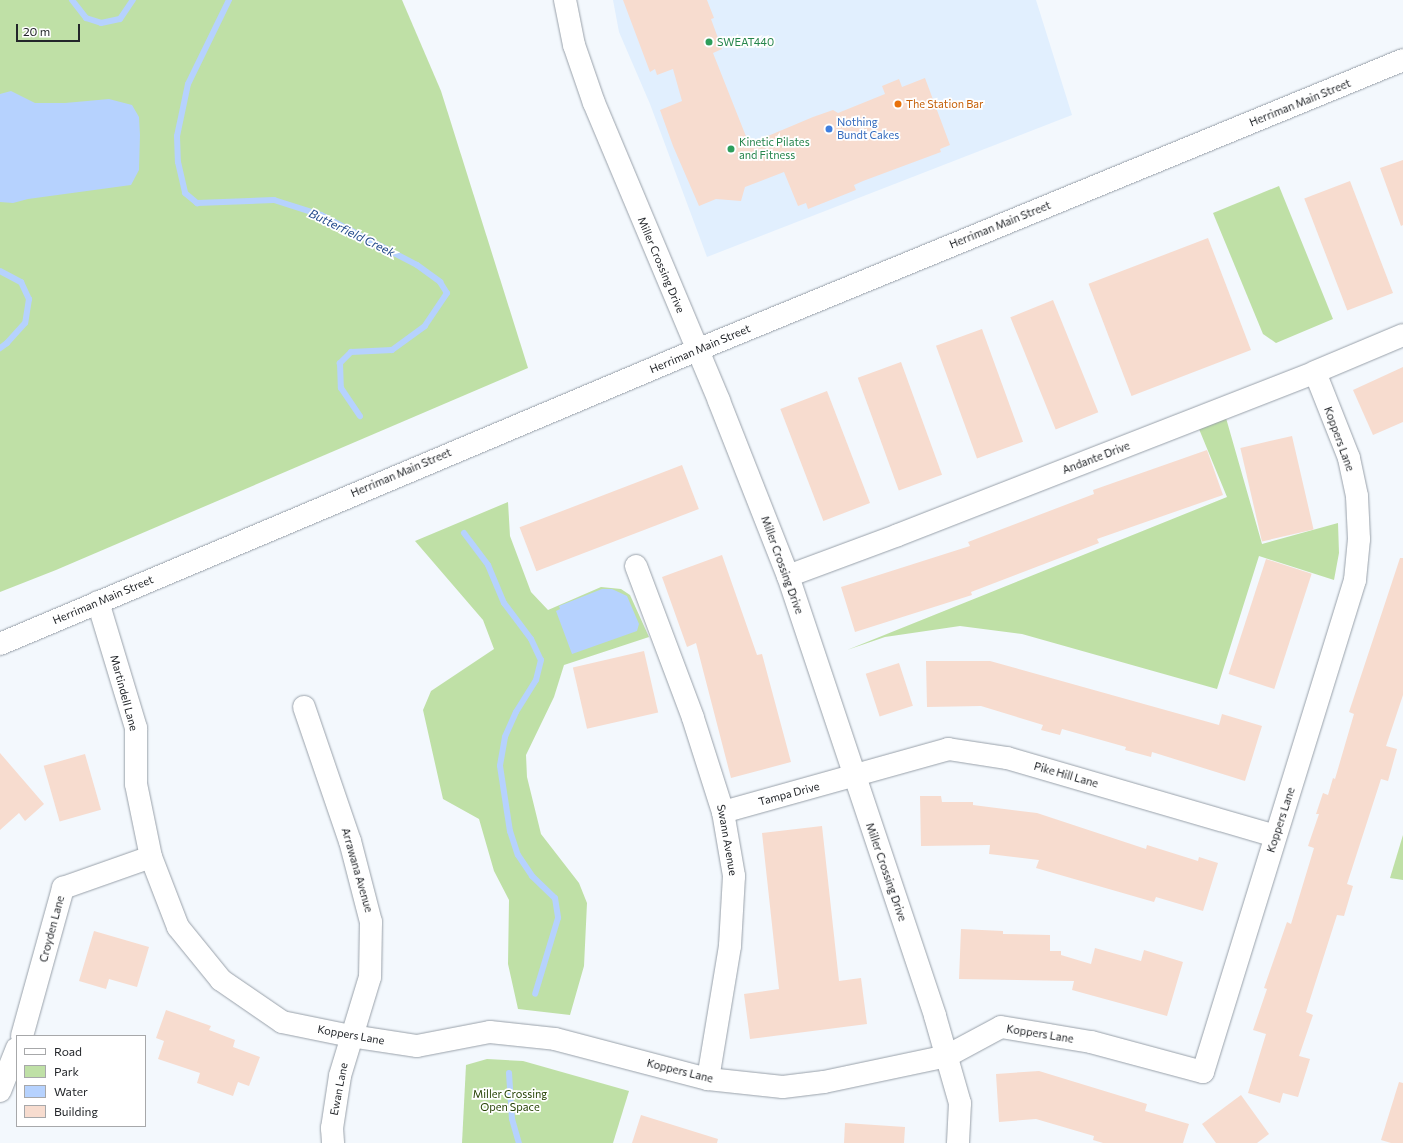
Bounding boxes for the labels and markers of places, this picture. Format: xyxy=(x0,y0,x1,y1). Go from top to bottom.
place label: SWEAT440 xyxy=(717,35,774,49)
marker: SWEAT440 xyxy=(704,37,714,47)
place label: The Station Bar xyxy=(906,97,983,111)
marker: The Station Bar xyxy=(893,99,903,109)
place label: Nothing Bundt Cakes xyxy=(837,116,899,142)
marker: Nothing Bundt Cakes xyxy=(824,124,834,134)
place label: Kinetic Pilates and Fitness xyxy=(739,136,810,162)
marker: Kinetic Pilates and Fitness xyxy=(726,144,736,154)

